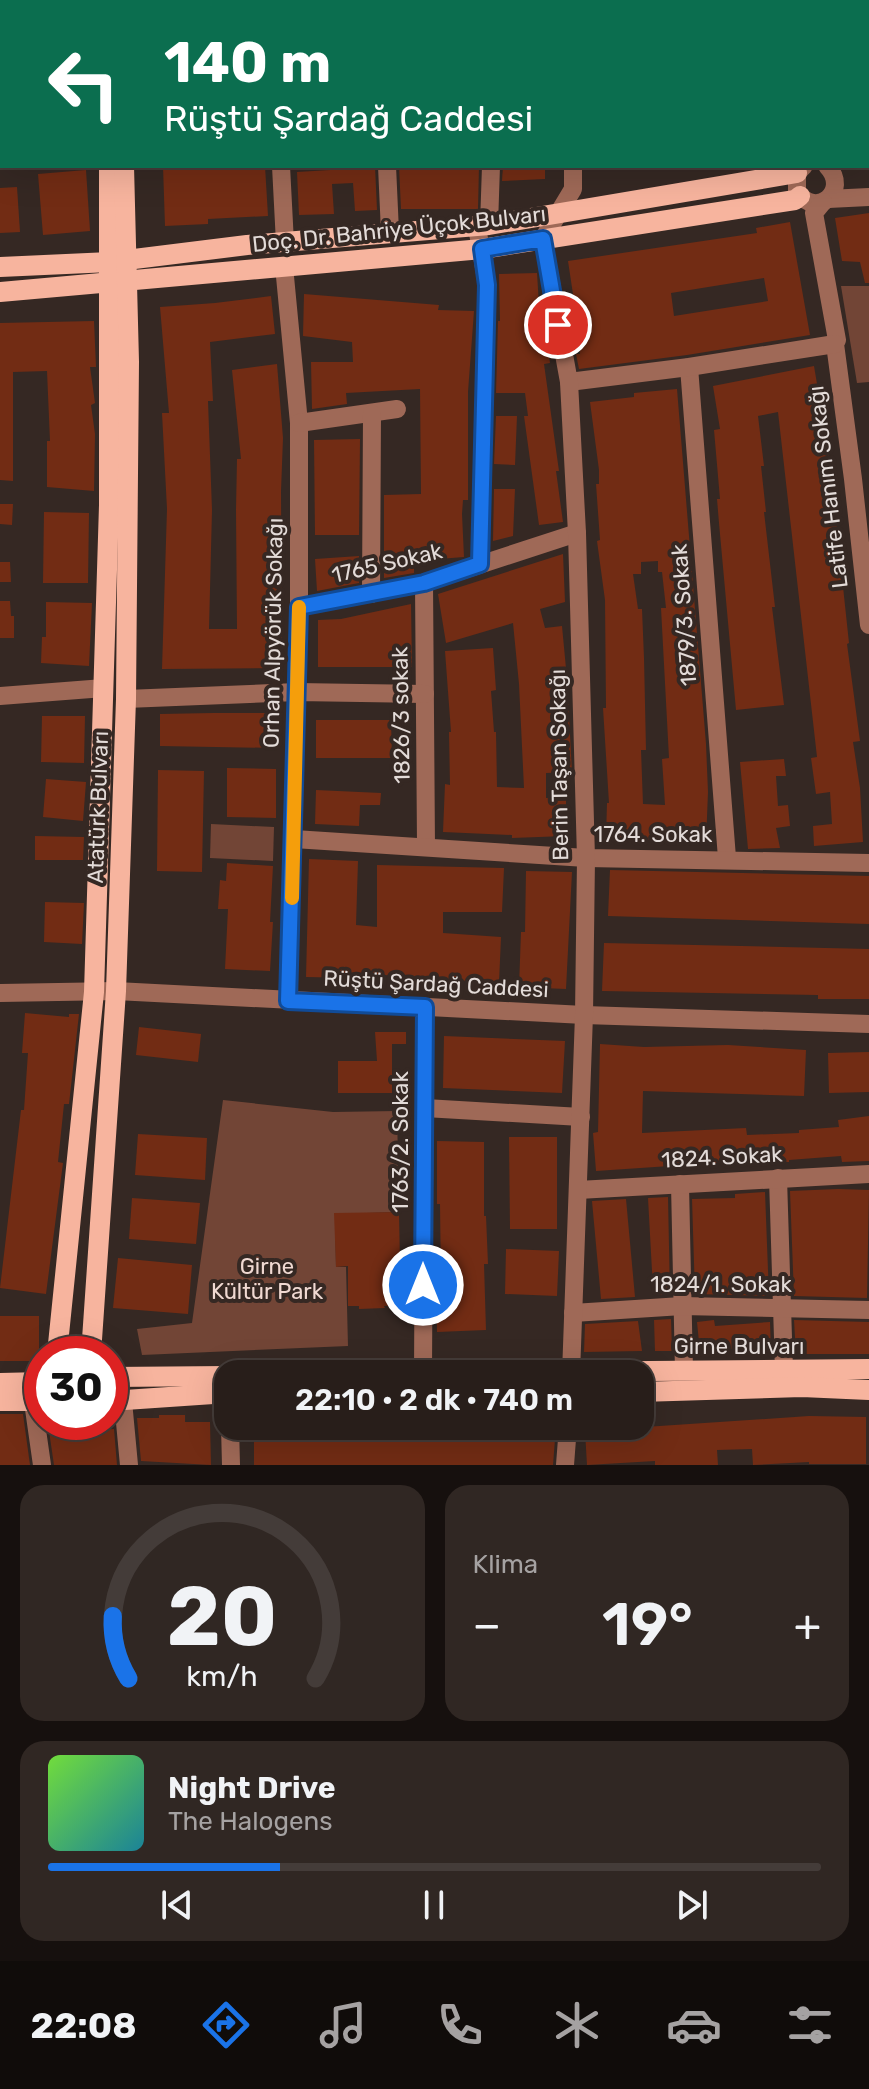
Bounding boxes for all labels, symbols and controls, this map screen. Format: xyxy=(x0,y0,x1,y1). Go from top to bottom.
text: 140 m xyxy=(164,30,331,96)
icon: left xyxy=(32,32,136,136)
text: Rüştü Şardağ Caddesi xyxy=(164,97,533,140)
street label: Doç. Dr. Bahriye Üçok Bulvarı xyxy=(251,200,547,258)
pin xyxy=(524,291,592,359)
icon: arrive xyxy=(536,303,580,347)
street label: Latife Hanım Sokağı xyxy=(802,384,854,590)
street label: Orhan Alpyörük Sokağı xyxy=(257,518,289,748)
street label: 1765 Sokak xyxy=(329,537,446,589)
street label: 1879/3. Sokak xyxy=(666,542,702,687)
street label: 1826/3 sokak xyxy=(386,646,416,784)
street label: Berin Taşan Sokağı xyxy=(544,669,574,861)
street label: Atatürk Bulvarı xyxy=(82,730,114,884)
street label: 1764. Sokak xyxy=(594,821,713,848)
street label: Rüştü Şardağ Caddesi xyxy=(323,965,549,1003)
street label: 1763/2. Sokak xyxy=(387,1071,414,1213)
street label: 1824. Sokak xyxy=(661,1140,784,1174)
position arrow xyxy=(381,1243,465,1327)
park label: Girne Kültür Park xyxy=(211,1253,324,1305)
street label: 1824/1. Sokak xyxy=(650,1271,792,1298)
street label: Girne Bulvarı xyxy=(674,1333,804,1360)
speed limit sign: 30 xyxy=(24,1336,128,1440)
text: 22:10 · 2 dk · 740 m xyxy=(295,1382,573,1418)
text: Klima xyxy=(473,1549,538,1580)
text: 20 xyxy=(167,1567,278,1666)
text: 19° xyxy=(602,1589,693,1660)
text: − xyxy=(473,1599,501,1651)
text: + xyxy=(794,1599,821,1651)
text: km/h xyxy=(187,1659,258,1693)
text: Night Drive xyxy=(168,1770,336,1806)
text: The Halogens xyxy=(168,1806,333,1837)
icon: previous xyxy=(155,1883,199,1927)
icon: pause xyxy=(412,1883,456,1927)
icon: next xyxy=(670,1883,714,1927)
icon: directions xyxy=(198,1997,254,2053)
icon: music xyxy=(315,1997,371,2053)
icon: phone xyxy=(432,1997,488,2053)
icon: climate xyxy=(549,1997,605,2053)
icon: car xyxy=(666,1997,722,2053)
icon: filters xyxy=(782,1997,838,2053)
text: 22:08 xyxy=(30,2004,137,2047)

